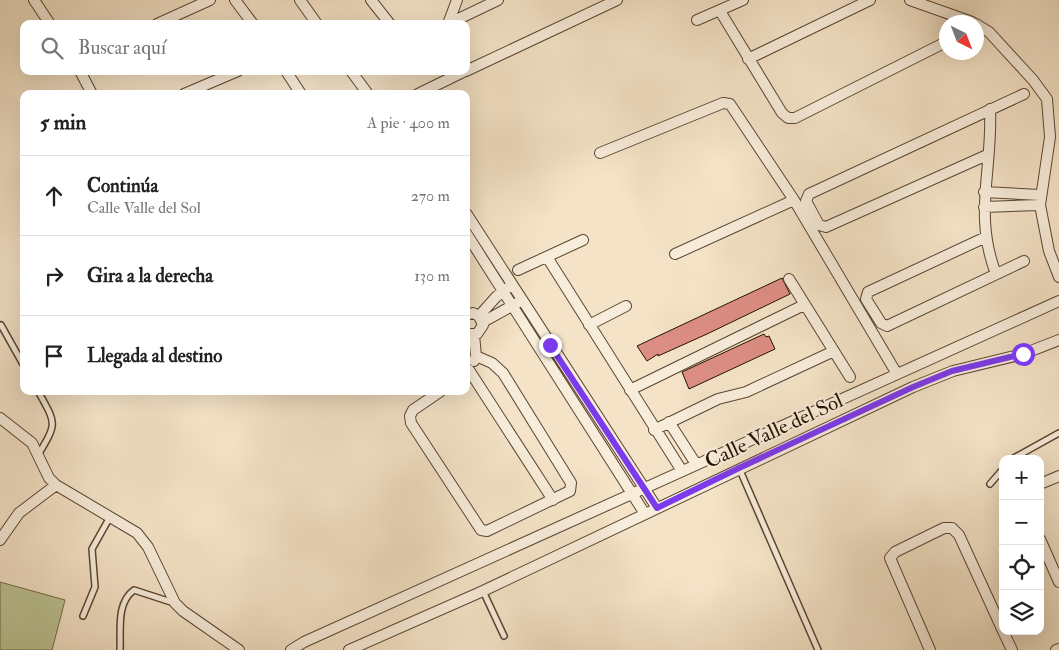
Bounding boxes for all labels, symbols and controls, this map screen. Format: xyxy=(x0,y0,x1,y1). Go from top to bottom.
north arrow xyxy=(939,15,984,60)
search box xyxy=(20,20,470,75)
icon: search xyxy=(38,34,66,62)
text: Buscar aquí xyxy=(78,36,166,60)
text: 5 min xyxy=(40,109,86,136)
text: A pie · 400 m xyxy=(367,113,450,133)
text: Continúa xyxy=(87,174,158,198)
icon: ahead xyxy=(40,182,68,210)
text: 270 m xyxy=(411,186,450,206)
text: Calle Valle del Sol xyxy=(87,198,201,218)
icon: right xyxy=(40,262,68,290)
text: Gira a la derecha xyxy=(87,264,213,288)
text: 130 m xyxy=(414,266,450,286)
route end xyxy=(539,334,562,357)
icon: arrive xyxy=(40,342,68,370)
route start xyxy=(1012,343,1035,366)
text: Llegada al destino xyxy=(87,344,222,368)
street label: Calle Valle del Sol xyxy=(701,387,848,475)
map controls xyxy=(999,455,1044,635)
button: + xyxy=(999,455,1044,500)
button: − xyxy=(999,500,1044,545)
button: locate xyxy=(999,545,1044,590)
button: layers xyxy=(999,590,1044,635)

